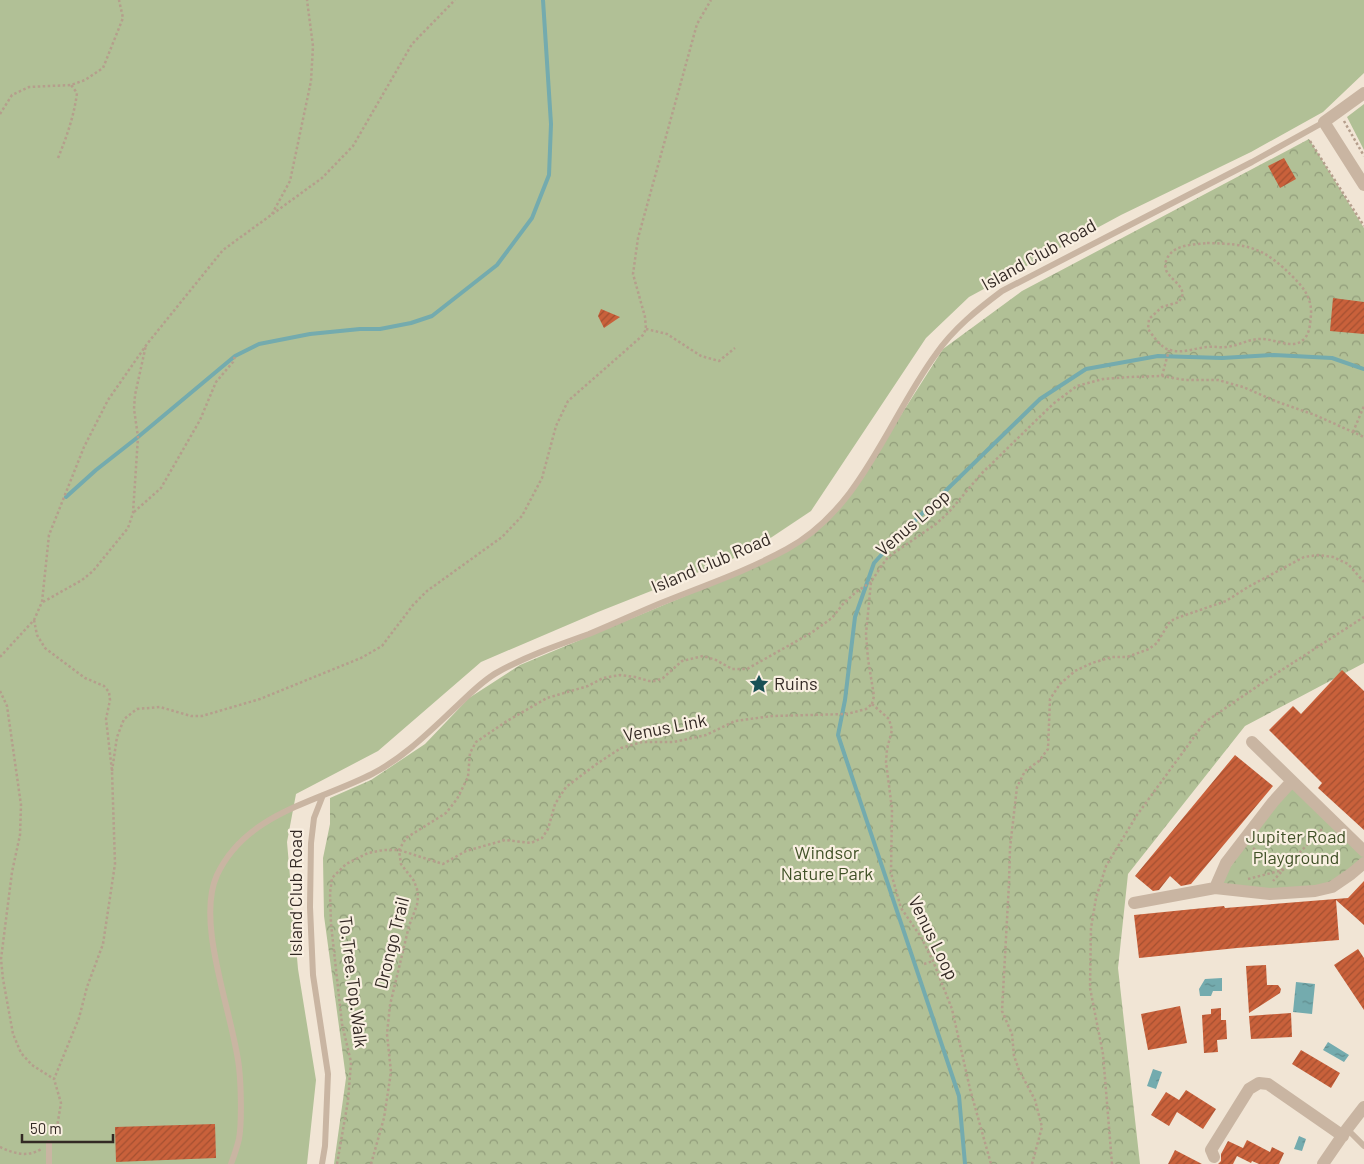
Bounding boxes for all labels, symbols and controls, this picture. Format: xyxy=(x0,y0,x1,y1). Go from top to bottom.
street label: Island Club Road xyxy=(977,214,1100,295)
street label: Venus Loop xyxy=(871,484,954,560)
street label: Island Club Road xyxy=(648,527,774,597)
place label: Ruins xyxy=(774,672,818,694)
place icon: Ruins xyxy=(748,673,770,695)
street label: Venus Link xyxy=(621,708,708,746)
park label: Jupiter Road Playground xyxy=(1246,825,1346,868)
street label: Island Club Road xyxy=(284,829,306,957)
park label: Windsor Nature Park xyxy=(781,841,873,884)
street label: Venus Loop xyxy=(904,892,964,983)
street label: Drongo Trail xyxy=(369,895,413,991)
street label: To.Tree.Top.Walk xyxy=(335,915,373,1049)
scale bar xyxy=(22,1112,114,1144)
text: 50 m xyxy=(30,1119,62,1137)

